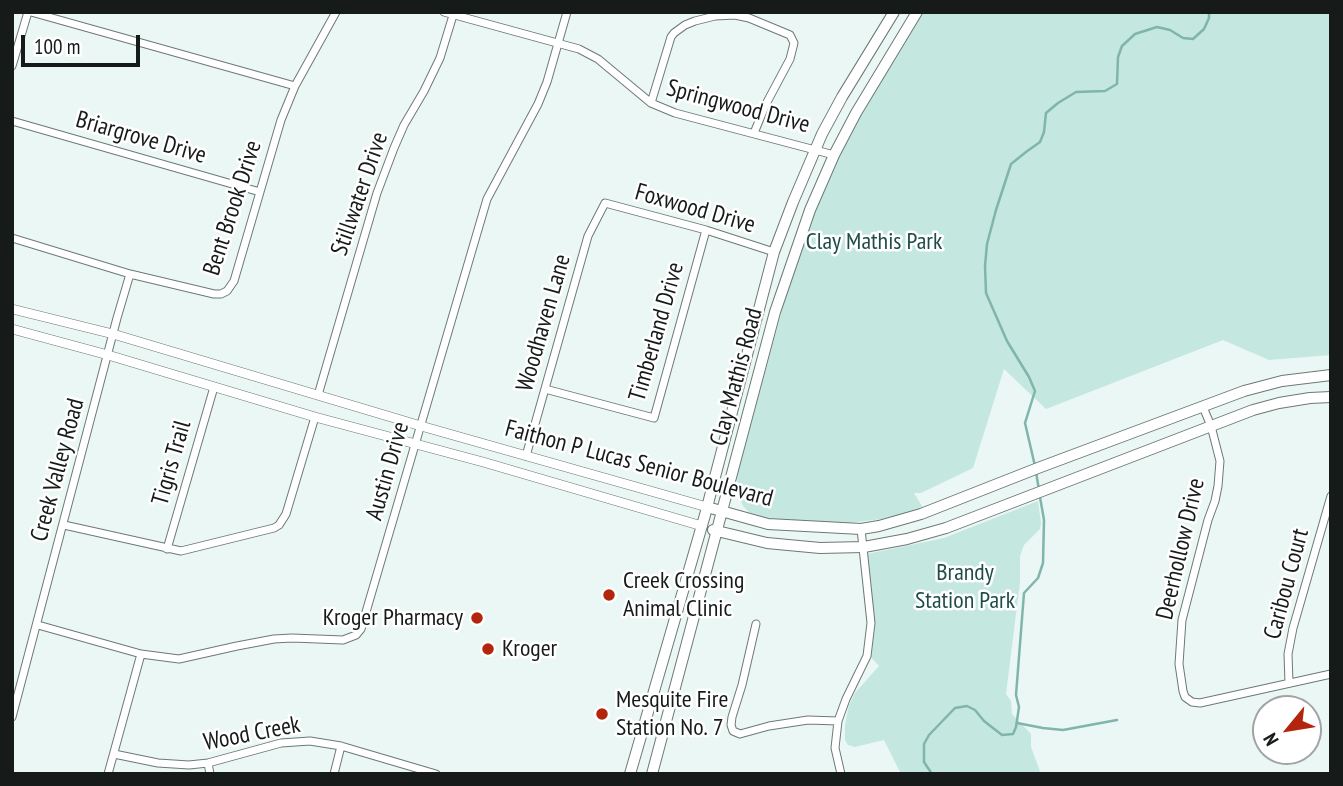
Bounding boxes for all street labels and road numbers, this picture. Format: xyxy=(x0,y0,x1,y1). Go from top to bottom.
street label: Springwood Drive xyxy=(663,74,813,140)
street label: Briargrove Drive xyxy=(73,106,209,170)
street label: Stillwater Drive xyxy=(325,129,395,259)
street label: Bent Brook Drive xyxy=(198,137,268,279)
street label: Foxwood Drive xyxy=(632,178,758,240)
street label: Woodhaven Lane xyxy=(511,251,577,395)
street label: Timberland Drive xyxy=(623,259,691,405)
street label: Clay Mathis Road xyxy=(705,305,769,449)
street label: Creek Valley Road xyxy=(25,395,91,545)
street label: Faithon P Lucas Senior Boulevard xyxy=(502,414,776,514)
street label: Tigris Trail xyxy=(146,417,198,509)
street label: Austin Drive xyxy=(360,419,416,523)
street label: Deerhollow Drive xyxy=(1151,476,1211,622)
street label: Caribou Court xyxy=(1258,526,1316,642)
street label: Wood Creek xyxy=(201,711,303,757)

